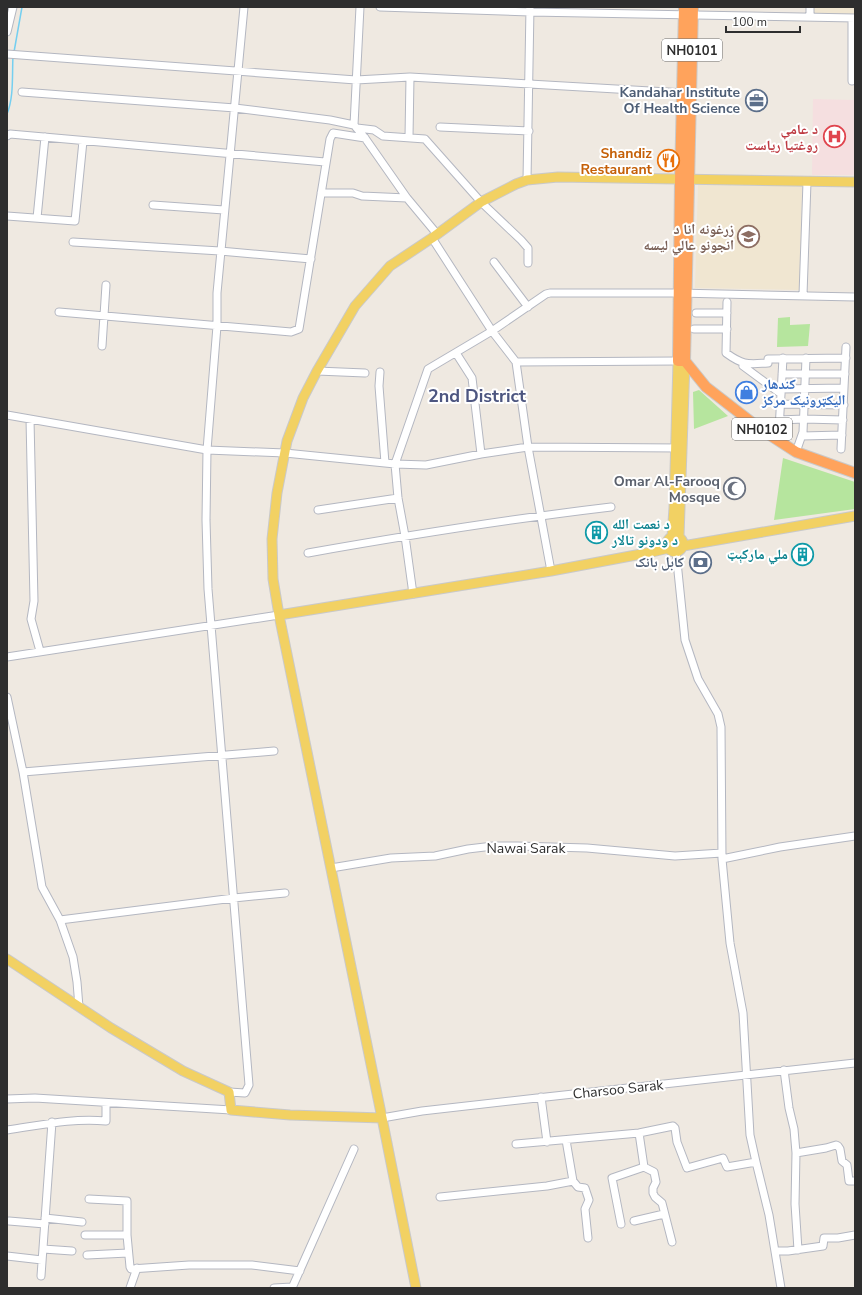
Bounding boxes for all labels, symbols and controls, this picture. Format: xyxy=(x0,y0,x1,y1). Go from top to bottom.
scale bar xyxy=(726,8,800,34)
text: 100 m xyxy=(732,14,767,30)
road number: NH0101 xyxy=(662,39,722,61)
place label: Kandahar Institute Of Health Science xyxy=(619,83,740,118)
office icon: Kandahar Institute Of Health Science xyxy=(743,87,769,113)
place label: د عامې روغتیا ریاست xyxy=(745,120,818,155)
hospital icon: د عامې روغتیا ریاست xyxy=(821,124,847,150)
place label: Shandiz Restaurant xyxy=(580,144,653,179)
restaurant icon: Shandiz Restaurant xyxy=(655,148,681,174)
place label: زرغونه انا د انجونو عالي لیسه xyxy=(644,220,734,256)
school or university icon: زرغونه انا د انجونو عالي لیسه xyxy=(736,224,762,250)
place label: کندهار الیکټرونیک مرکز xyxy=(761,375,845,410)
shop icon: کندهار الیکټرونیک مرکز xyxy=(734,379,760,405)
district label: 2nd District xyxy=(428,384,526,408)
road number: NH0102 xyxy=(732,418,792,440)
place label: Omar Al-Farooq Mosque xyxy=(614,472,720,507)
mosque icon: Omar Al-Farooq Mosque xyxy=(722,476,748,502)
place label: د نعمت الله د ودونو تالار xyxy=(611,515,678,550)
building icon: د نعمت الله د ودونو تالار xyxy=(584,519,610,545)
building icon: ملي مارکېټ xyxy=(790,541,816,567)
place label: ملي مارکېټ xyxy=(727,545,788,565)
bank icon: کابل بانک xyxy=(687,549,713,575)
place label: کابل بانک xyxy=(635,553,684,572)
street label: Nawai Sarak xyxy=(486,839,566,858)
street label: Charsoo Sarak xyxy=(572,1075,665,1104)

